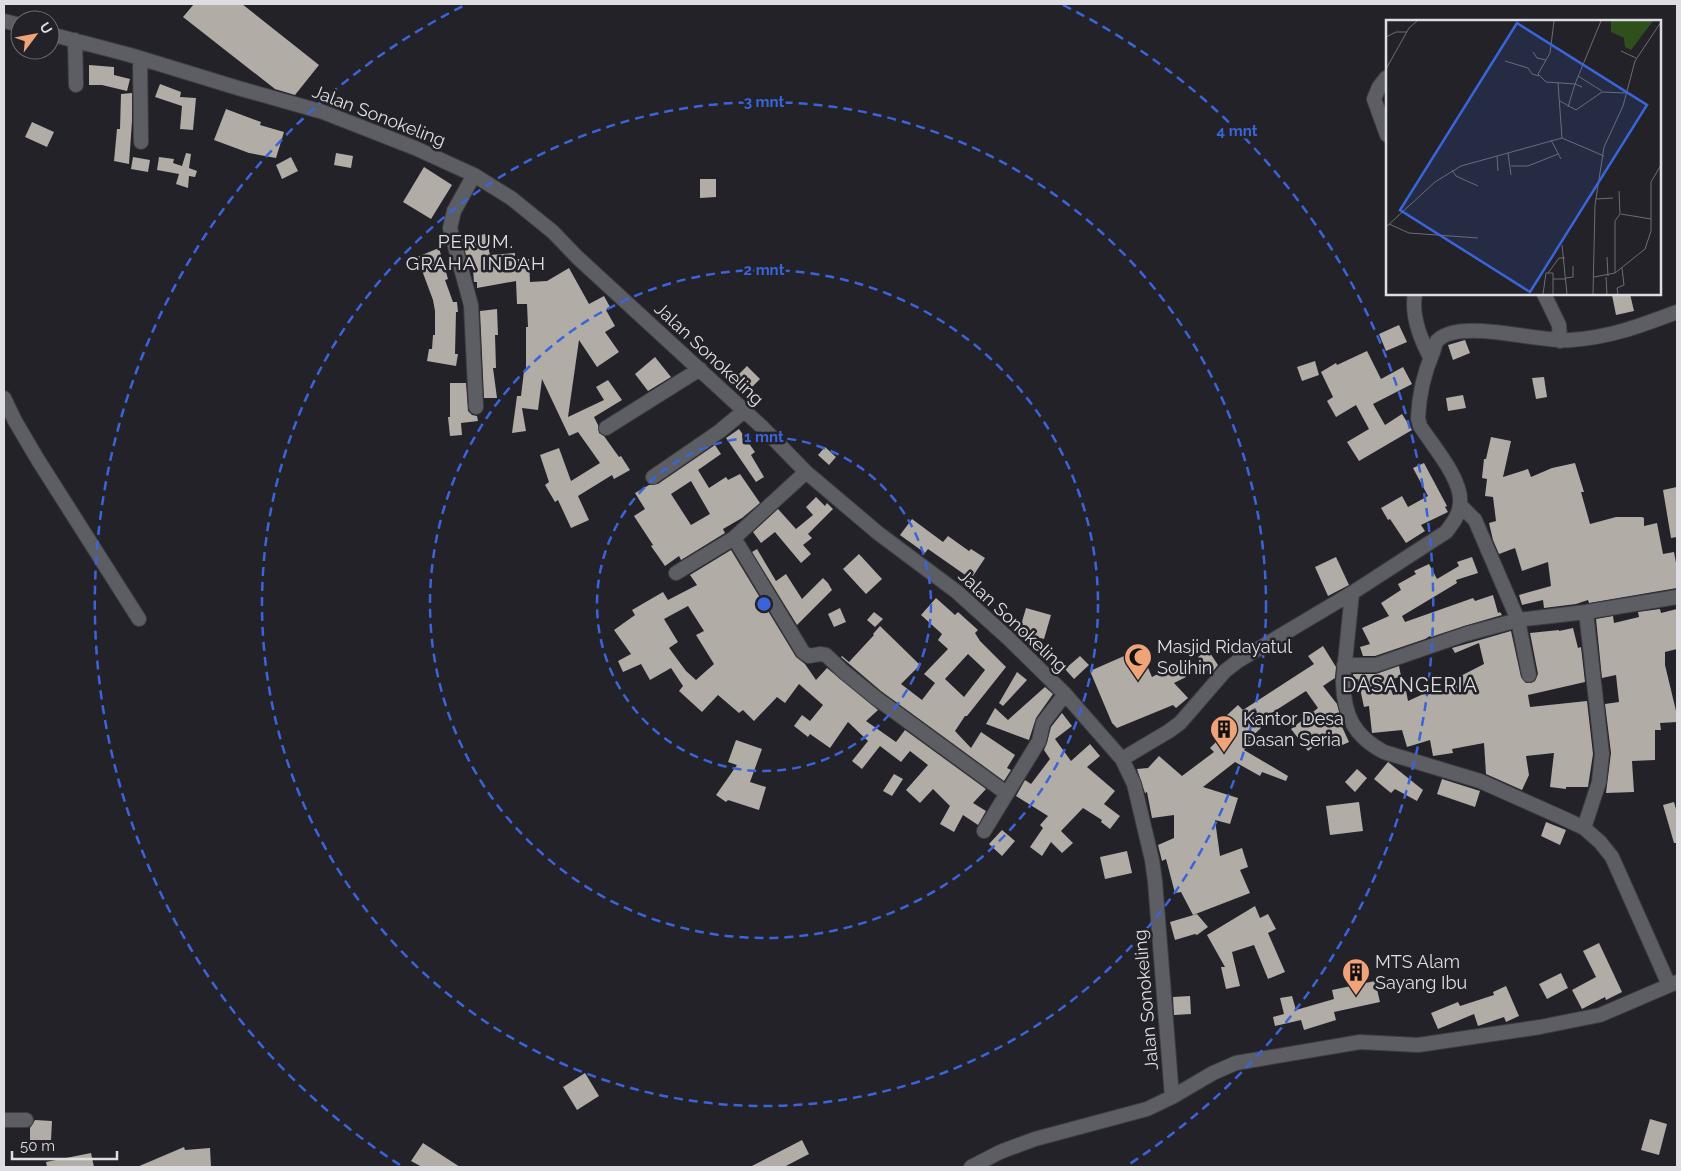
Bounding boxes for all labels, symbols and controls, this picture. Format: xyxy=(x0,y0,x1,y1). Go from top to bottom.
north arrow xyxy=(10,10,60,60)
text: U xyxy=(36,19,56,37)
inset map xyxy=(1386,20,1661,295)
street label: Jalan Sonokeling xyxy=(310,80,449,151)
text: 3 mnt xyxy=(744,93,785,111)
text: 4 mnt xyxy=(1217,122,1258,140)
district label: PERUM. GRAHA INDAH xyxy=(406,230,546,274)
text: 2 mnt xyxy=(744,261,785,279)
street label: Jalan Sonokeling xyxy=(651,298,768,409)
text: 1 mnt xyxy=(744,428,784,446)
street label: Jalan Sonokeling xyxy=(955,565,1072,676)
centre of rings xyxy=(755,595,773,613)
place label: Masjid Ridayatul Solihin xyxy=(1157,636,1292,678)
mosque icon: Masjid Ridayatul Solihin xyxy=(1123,642,1153,681)
district label: DASANGERIA xyxy=(1342,673,1478,697)
place label: Kantor Desa Dasan Seria xyxy=(1243,708,1344,750)
building icon: Kantor Desa Dasan Seria xyxy=(1209,714,1239,753)
street label: Jalan Sonokeling xyxy=(1129,929,1162,1071)
place label: MTS Alam Sayang Ibu xyxy=(1375,951,1467,993)
building icon: MTS Alam Sayang Ibu xyxy=(1341,957,1371,996)
scale bar xyxy=(12,1128,118,1160)
text: 50 m xyxy=(20,1137,55,1155)

